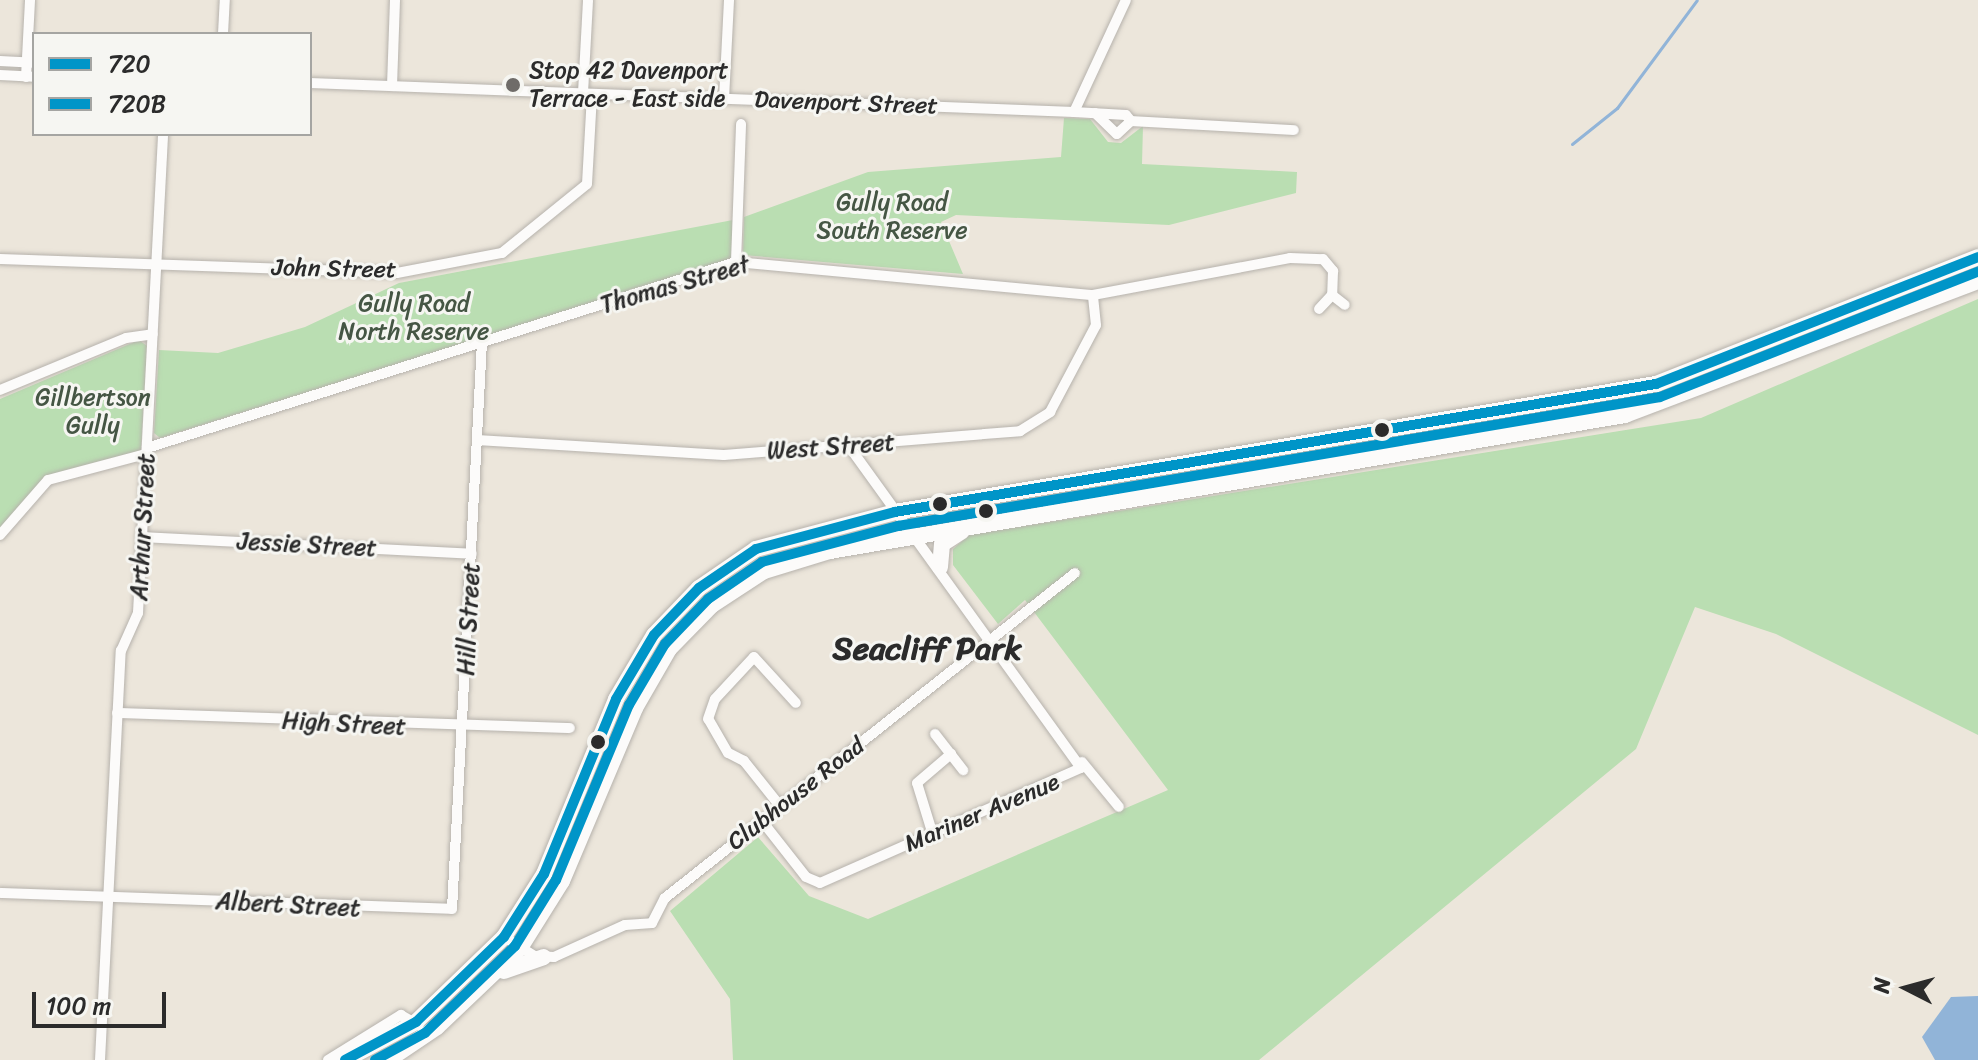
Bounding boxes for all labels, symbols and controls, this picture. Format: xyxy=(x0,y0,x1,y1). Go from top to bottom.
legend xyxy=(32,32,312,136)
text: 720 xyxy=(108,43,151,85)
place label: Stop 42 Davenport Terrace - East side xyxy=(529,57,728,113)
marker: Stop 42 Davenport Terrace - East side xyxy=(504,76,522,94)
text: 720B xyxy=(108,83,166,125)
street label: Davenport Street xyxy=(754,85,938,121)
park label: Gully Road South Reserve xyxy=(816,189,968,245)
street label: Thomas Street xyxy=(597,250,753,320)
street label: John Street xyxy=(271,254,397,284)
park label: Gully Road North Reserve xyxy=(339,290,489,346)
park label: Gillbertson Gully xyxy=(35,384,151,440)
unlabelled marker xyxy=(1374,422,1390,438)
street label: West Street xyxy=(766,428,896,466)
street label: Arthur Street xyxy=(125,453,161,601)
unlabelled marker xyxy=(932,496,948,512)
unlabelled marker xyxy=(978,503,994,519)
street label: Jessie Street xyxy=(236,527,378,563)
street label: Hill Street xyxy=(452,562,486,676)
district label: Seacliff Park xyxy=(833,630,1021,668)
street label: High Street xyxy=(281,706,407,742)
street label: Clubhouse Road xyxy=(722,731,870,857)
unlabelled marker xyxy=(590,734,606,750)
street label: Mariner Avenue xyxy=(900,767,1064,859)
street label: Albert Street xyxy=(215,887,361,923)
north arrow xyxy=(1866,948,1946,1028)
scale bar xyxy=(36,976,170,1026)
text: N xyxy=(1861,976,1902,995)
text: 100 m xyxy=(46,985,111,1027)

